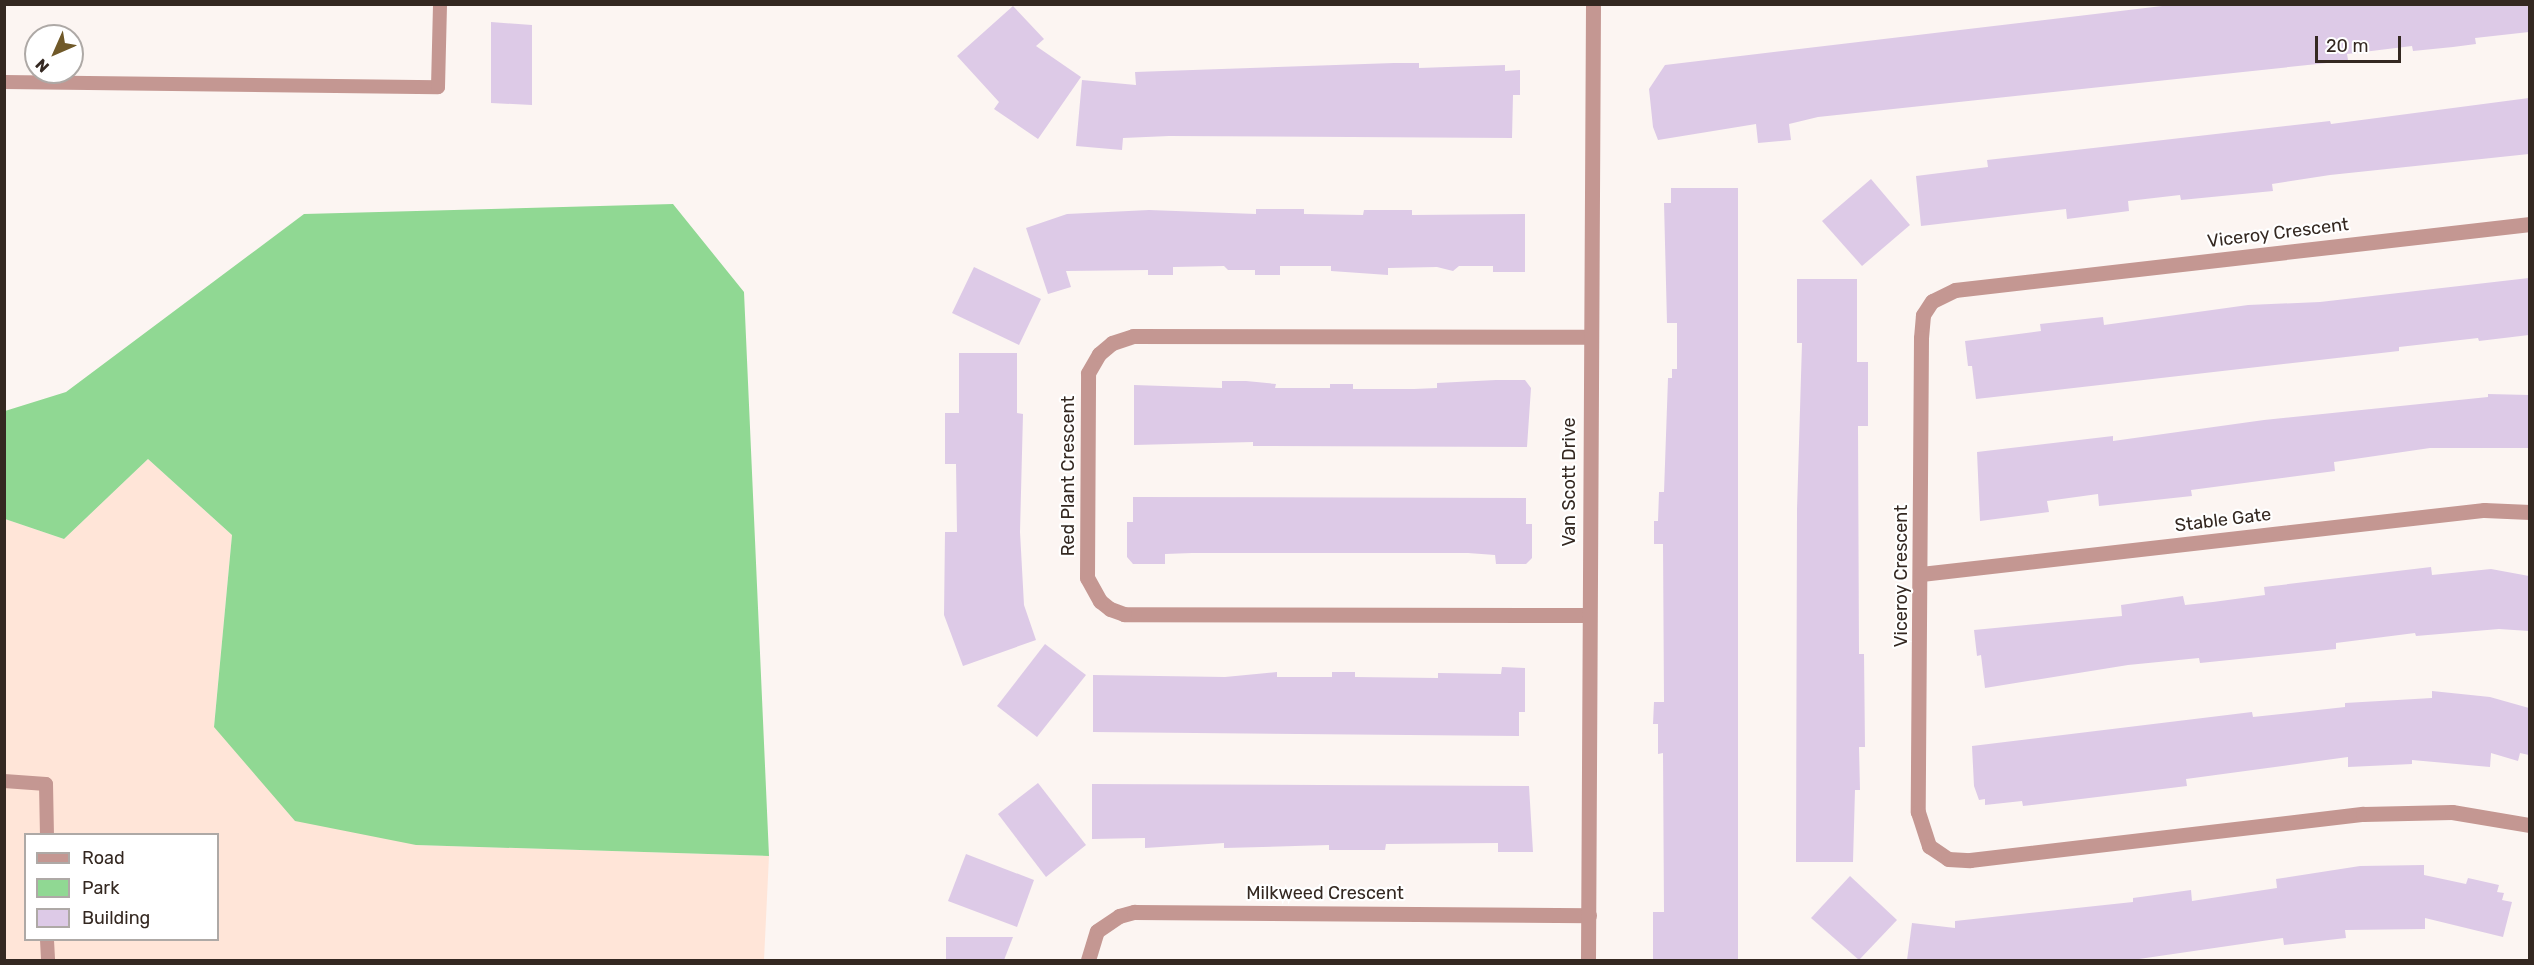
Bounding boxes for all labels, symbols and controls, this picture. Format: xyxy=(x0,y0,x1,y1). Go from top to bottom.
north arrow xyxy=(24,24,84,84)
scale bar xyxy=(2318,24,2404,62)
text: 20 m xyxy=(2326,35,2368,57)
text: N xyxy=(32,55,53,76)
street label: Viceroy Crescent xyxy=(2206,214,2350,252)
street label: Red Plant Crescent xyxy=(1057,396,1079,556)
street label: Van Scott Drive xyxy=(1558,417,1580,547)
street label: Stable Gate xyxy=(2174,503,2272,537)
street label: Viceroy Crescent xyxy=(1890,505,1912,647)
legend xyxy=(24,833,219,941)
text: Road xyxy=(82,847,125,869)
text: Park xyxy=(82,877,119,899)
street label: Milkweed Crescent xyxy=(1246,882,1404,904)
text: Building xyxy=(82,907,150,929)

